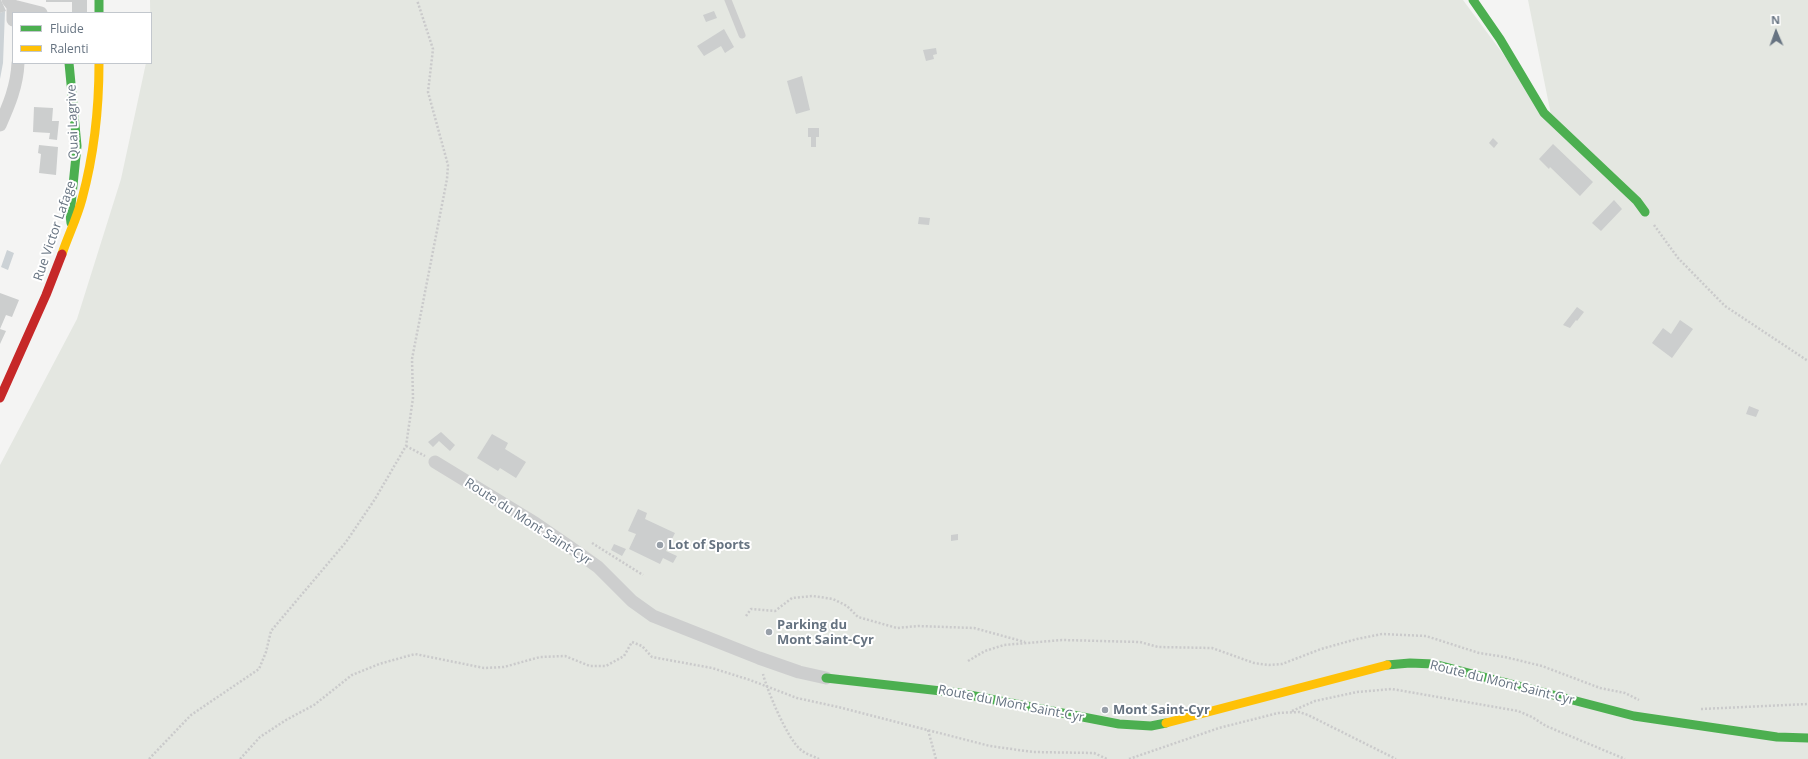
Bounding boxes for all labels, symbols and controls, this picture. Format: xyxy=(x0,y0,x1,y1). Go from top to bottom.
legend xyxy=(12,12,152,64)
north arrow xyxy=(1756,12,1796,52)
text: N xyxy=(1771,12,1780,27)
text: Fluide xyxy=(50,20,84,37)
text: Ralenti xyxy=(50,40,89,57)
street label: Quai Lagrive xyxy=(64,84,82,160)
street label: Rue Victor Lafage xyxy=(31,179,79,283)
street label: Route du Mont Saint-Cyr xyxy=(462,475,594,569)
place label: Lot of Sports xyxy=(668,537,750,553)
marker: Lot of Sports xyxy=(655,540,665,550)
place label: Parking du Mont Saint-Cyr xyxy=(777,617,874,648)
marker: Parking du Mont Saint-Cyr xyxy=(764,627,774,637)
street label: Route du Mont Saint-Cyr xyxy=(1428,657,1576,709)
street label: Route du Mont Saint-Cyr xyxy=(937,682,1085,726)
place label: Mont Saint-Cyr xyxy=(1113,702,1210,718)
marker: Mont Saint-Cyr xyxy=(1100,705,1110,715)

